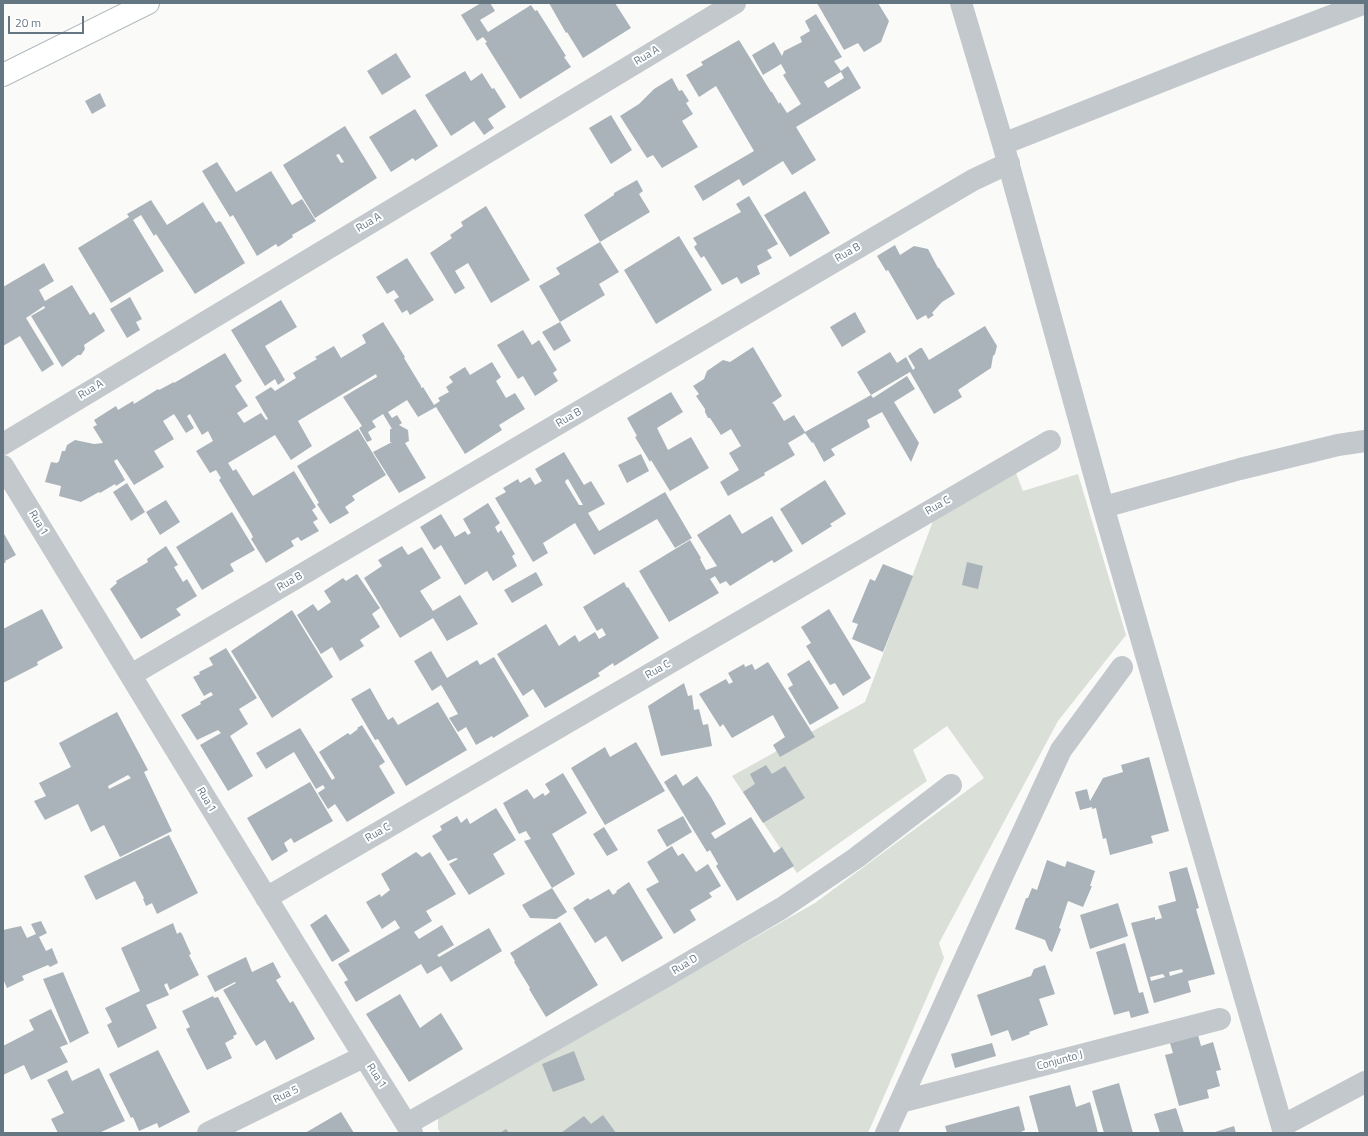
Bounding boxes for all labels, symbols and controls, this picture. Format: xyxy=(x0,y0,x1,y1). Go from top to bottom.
scale bar xyxy=(10,8,86,34)
text: 20 m xyxy=(15,13,41,32)
street label: Rua A xyxy=(632,43,662,69)
street label: Rua A xyxy=(354,210,384,236)
street label: Rua B xyxy=(833,240,863,266)
street label: Rua A xyxy=(76,377,106,403)
street label: Rua B xyxy=(554,405,584,431)
street label: Rua C xyxy=(923,494,953,518)
street label: Rua 1 xyxy=(25,508,51,538)
street label: Rua B xyxy=(275,569,305,595)
street label: Rua C xyxy=(643,658,673,682)
street label: Rua 1 xyxy=(193,785,219,815)
street label: Rua C xyxy=(363,821,393,845)
street label: Rua D xyxy=(670,952,700,978)
street label: Conjunto J xyxy=(1036,1049,1084,1073)
street label: Rua 1 xyxy=(363,1061,389,1091)
street label: Rua 5 xyxy=(271,1083,301,1107)

